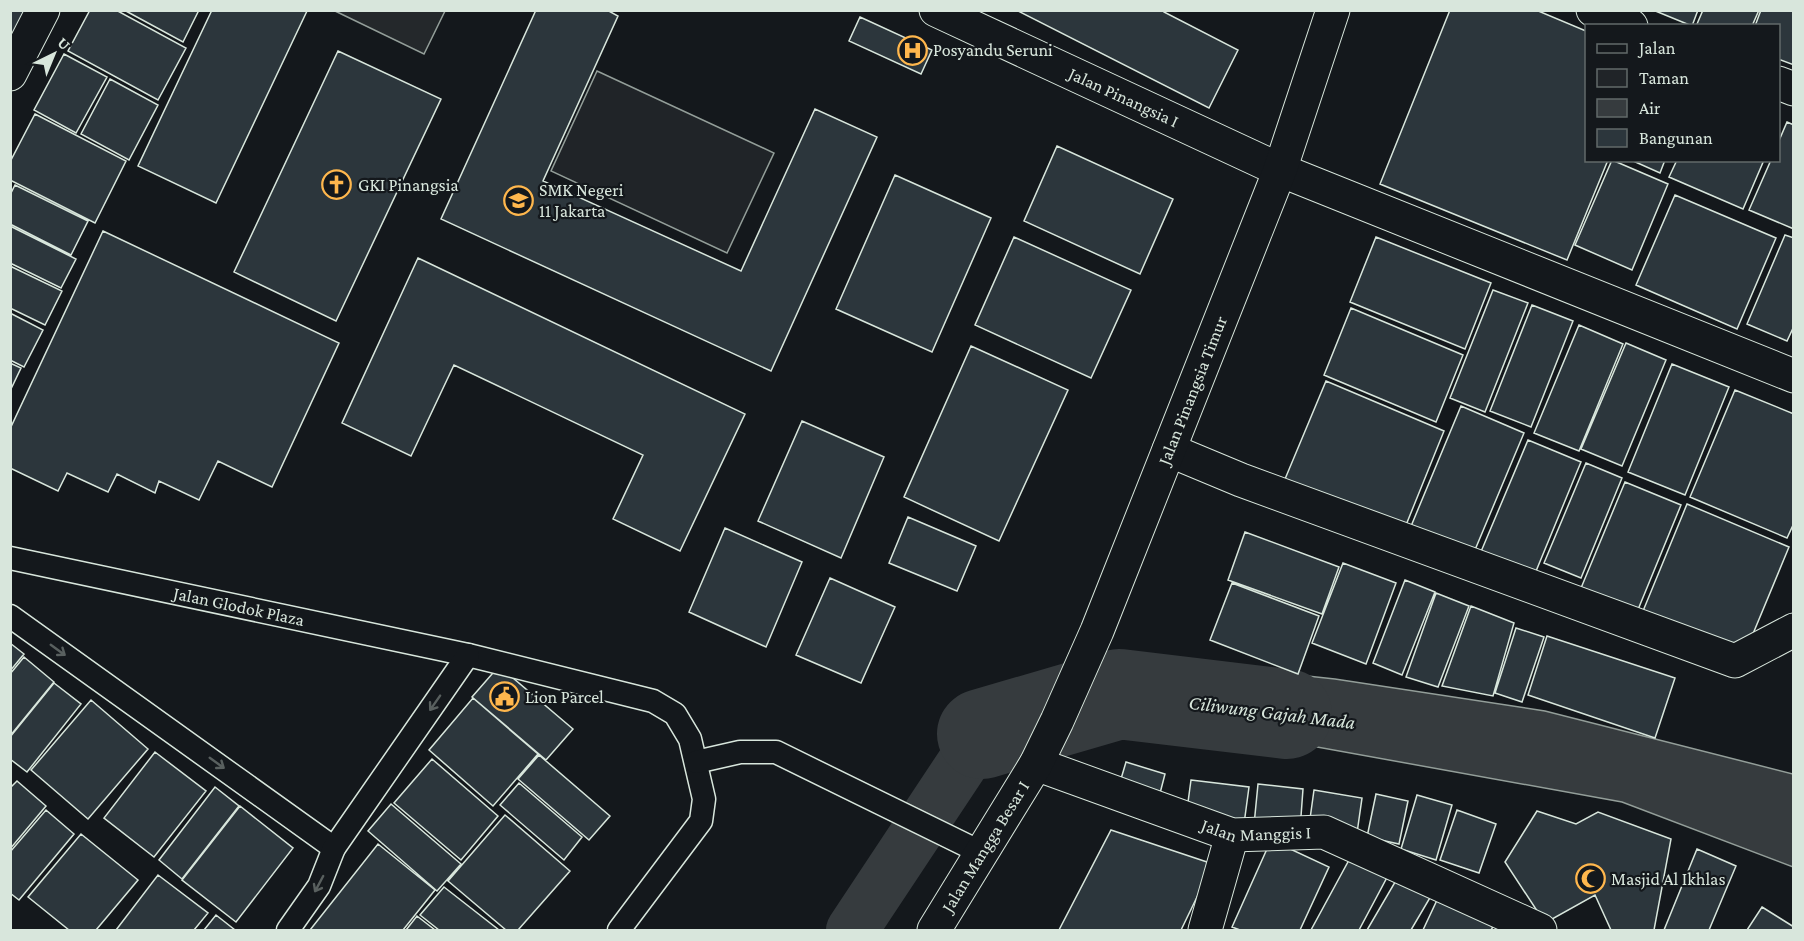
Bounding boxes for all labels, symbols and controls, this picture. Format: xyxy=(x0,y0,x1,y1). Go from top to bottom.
north arrow xyxy=(24,24,84,84)
legend xyxy=(1585,24,1780,162)
text: U xyxy=(54,33,74,53)
hospital icon: Posyandu Seruni xyxy=(896,34,928,66)
text: Jalan xyxy=(1637,38,1676,58)
place label: Posyandu Seruni xyxy=(933,40,1053,60)
street label: Jalan Pinangsia I xyxy=(1064,62,1182,131)
text: Taman xyxy=(1639,68,1689,88)
text: Air xyxy=(1639,98,1661,118)
text: Bangunan xyxy=(1639,128,1713,148)
church icon: GKI Pinangsia xyxy=(321,169,353,201)
place label: GKI Pinangsia xyxy=(358,175,459,195)
place label: SMK Negeri 11 Jakarta xyxy=(539,180,624,221)
school or university icon: SMK Negeri 11 Jakarta xyxy=(502,184,534,216)
street label: Jalan Pinangsia Timur xyxy=(1153,313,1231,470)
street label: Jalan Glodok Plaza xyxy=(170,582,306,630)
one-way arrow xyxy=(50,644,66,656)
public building icon: Lion Parcel xyxy=(488,681,520,713)
place label: Lion Parcel xyxy=(525,687,604,707)
water label: Ciliwung Gajah Mada xyxy=(1187,691,1357,734)
one-way arrow xyxy=(429,694,441,711)
one-way arrow xyxy=(208,757,224,769)
street label: Jalan Mangga Besar I xyxy=(936,777,1033,917)
street label: Jalan Manggis I xyxy=(1197,814,1311,846)
mosque icon: Masjid Al Ikhlas xyxy=(1574,863,1606,895)
place label: Masjid Al Ikhlas xyxy=(1611,869,1726,890)
one-way arrow xyxy=(313,875,324,893)

